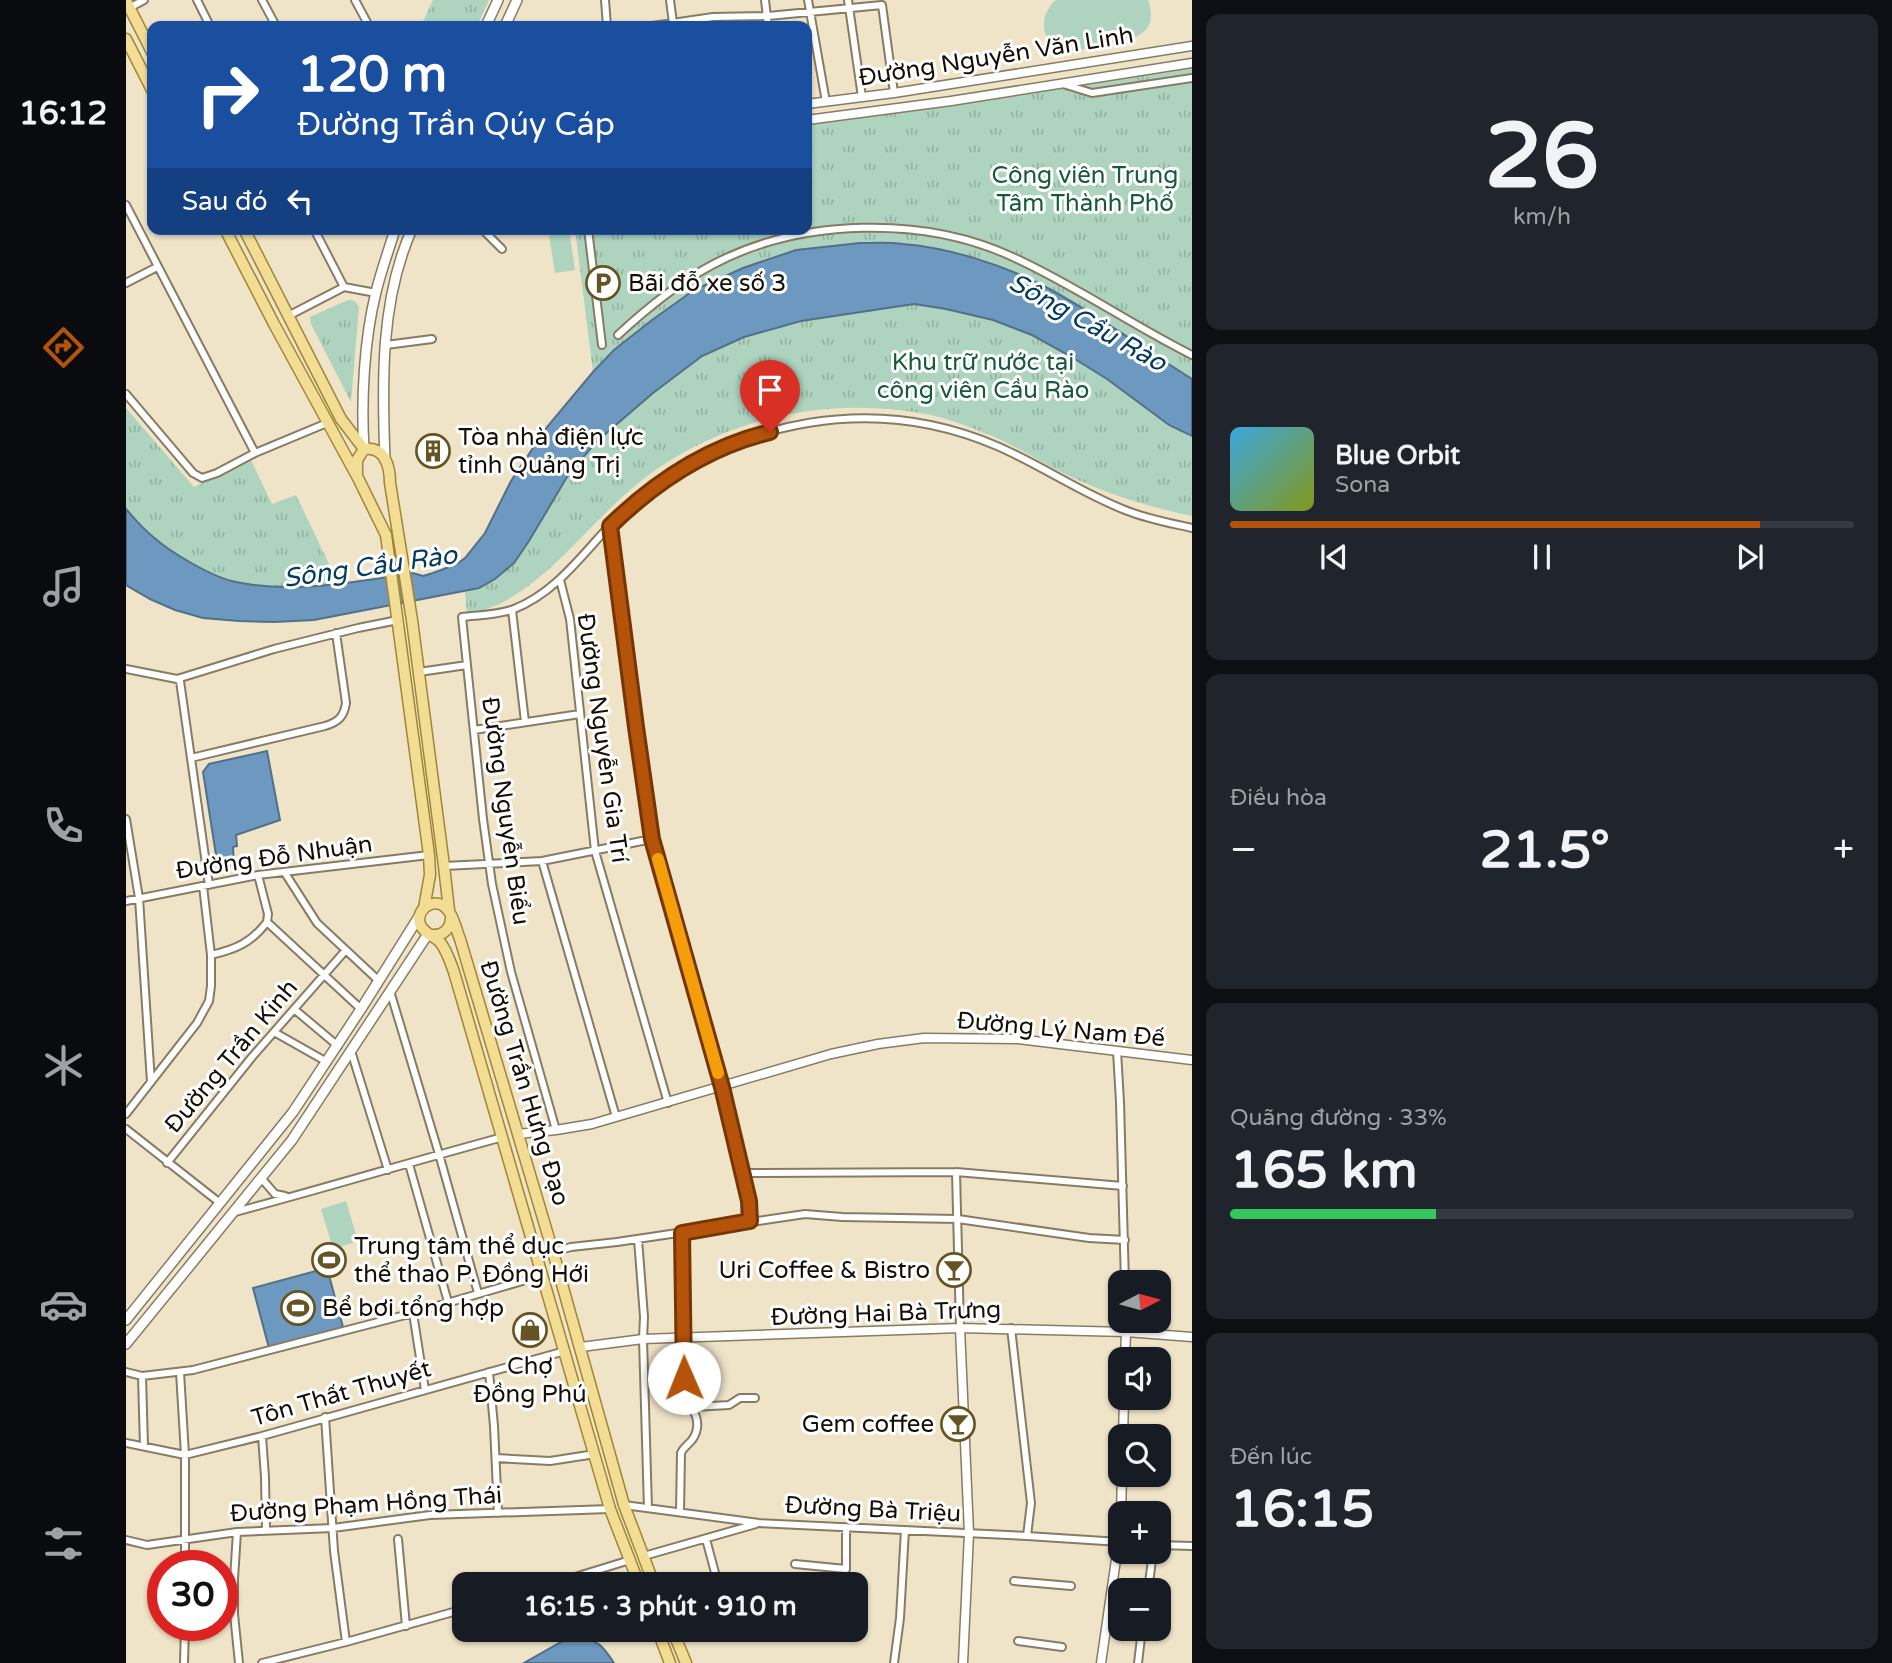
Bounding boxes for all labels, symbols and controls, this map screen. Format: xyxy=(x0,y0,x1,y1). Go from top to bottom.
street label: Đường Nguyễn Văn Linh xyxy=(857,20,1136,93)
text: 120 m xyxy=(297,46,447,105)
icon: right xyxy=(182,49,273,140)
text: 16:12 xyxy=(19,95,107,133)
text: 26 xyxy=(1485,102,1599,212)
text: Đường Trần Qúy Cáp xyxy=(297,106,615,144)
park label: Công viên Trung Tâm Thành Phố xyxy=(992,161,1178,218)
icon: left xyxy=(281,182,319,220)
text: Sau đó xyxy=(182,186,267,217)
text: km/h xyxy=(1513,203,1571,231)
parking icon: Bãi đỗ xe số 3 xyxy=(584,264,622,302)
water label: Sông Cầu Rào xyxy=(1004,266,1173,379)
place label: Bãi đỗ xe số 3 xyxy=(628,269,786,298)
icon: directions xyxy=(39,323,88,372)
park label: Khu trữ nước tại công viên Cầu Rào xyxy=(877,348,1089,405)
pin xyxy=(740,360,800,432)
icon: arrive xyxy=(751,371,789,409)
place label: Tòa nhà điện lực tỉnh Quảng Trị xyxy=(458,423,644,480)
building icon: Tòa nhà điện lực tỉnh Quảng Trị xyxy=(414,432,452,470)
text: Blue Orbit xyxy=(1335,440,1460,471)
text: Sona xyxy=(1335,471,1390,499)
icon: previous xyxy=(1315,538,1353,576)
icon: pause xyxy=(1523,538,1561,576)
icon: next xyxy=(1731,538,1769,576)
water label: Sông Cầu Rào xyxy=(281,539,460,594)
icon: music xyxy=(39,562,88,611)
street label: Đường Nguyễn Gia Trí xyxy=(571,612,634,865)
street label: Đường Nguyễn Biểu xyxy=(475,695,536,927)
text: Điều hòa xyxy=(1230,784,1327,812)
icon: phone xyxy=(39,801,88,850)
text: 21.5° xyxy=(1480,819,1610,882)
text: − xyxy=(1230,827,1257,873)
text: + xyxy=(1833,827,1854,873)
street label: Đường Đỗ Nhuận xyxy=(174,829,374,886)
street label: Đường Trần Hưng Đạo xyxy=(473,957,576,1209)
street label: Đường Trần Kinh xyxy=(159,974,304,1139)
street label: Đường Lý Nam Đế xyxy=(956,1006,1166,1053)
icon: climate xyxy=(39,1041,88,1090)
text: Quãng đường · 33% xyxy=(1230,1104,1447,1132)
text: 165 km xyxy=(1230,1139,1418,1202)
place label: Trung tâm thể dục thể thao P. Đồng Hới xyxy=(354,1232,589,1289)
sports icon: Trung tâm thể dục thể thao P. Đồng Hới xyxy=(310,1241,348,1279)
bar icon: Uri Coffee & Bistro xyxy=(935,1251,973,1289)
place label: Uri Coffee & Bistro xyxy=(719,1256,930,1285)
north arrow xyxy=(1108,1270,1171,1334)
map controls xyxy=(1108,1270,1171,1641)
icon: car xyxy=(39,1280,88,1329)
sports icon: Bể bơi tổng hợp xyxy=(279,1289,317,1327)
place label: Bể bơi tổng hợp xyxy=(322,1294,504,1323)
street label: Đường Hai Bà Trưng xyxy=(770,1295,1002,1332)
shop icon: Chợ Đồng Phú xyxy=(511,1311,549,1349)
position arrow xyxy=(647,1341,721,1415)
button: sound xyxy=(1108,1347,1171,1410)
place label: Chợ Đồng Phú xyxy=(473,1352,587,1409)
street label: Tôn Thất Thuyết xyxy=(248,1354,434,1433)
bar icon: Gem coffee xyxy=(939,1405,977,1443)
place label: Gem coffee xyxy=(802,1410,934,1439)
button: search xyxy=(1108,1424,1171,1487)
text: Đến lúc xyxy=(1230,1443,1312,1471)
text: 16:15 xyxy=(1230,1478,1374,1541)
street label: Đường Phạm Hồng Thái xyxy=(229,1481,503,1528)
street label: Đường Bà Triệu xyxy=(784,1490,962,1529)
button: + xyxy=(1108,1501,1171,1564)
icon: filters xyxy=(39,1519,88,1568)
speed limit sign: 30 xyxy=(147,1550,238,1641)
button: − xyxy=(1108,1578,1171,1641)
text: 16:15 · 3 phút · 910 m xyxy=(523,1591,797,1622)

